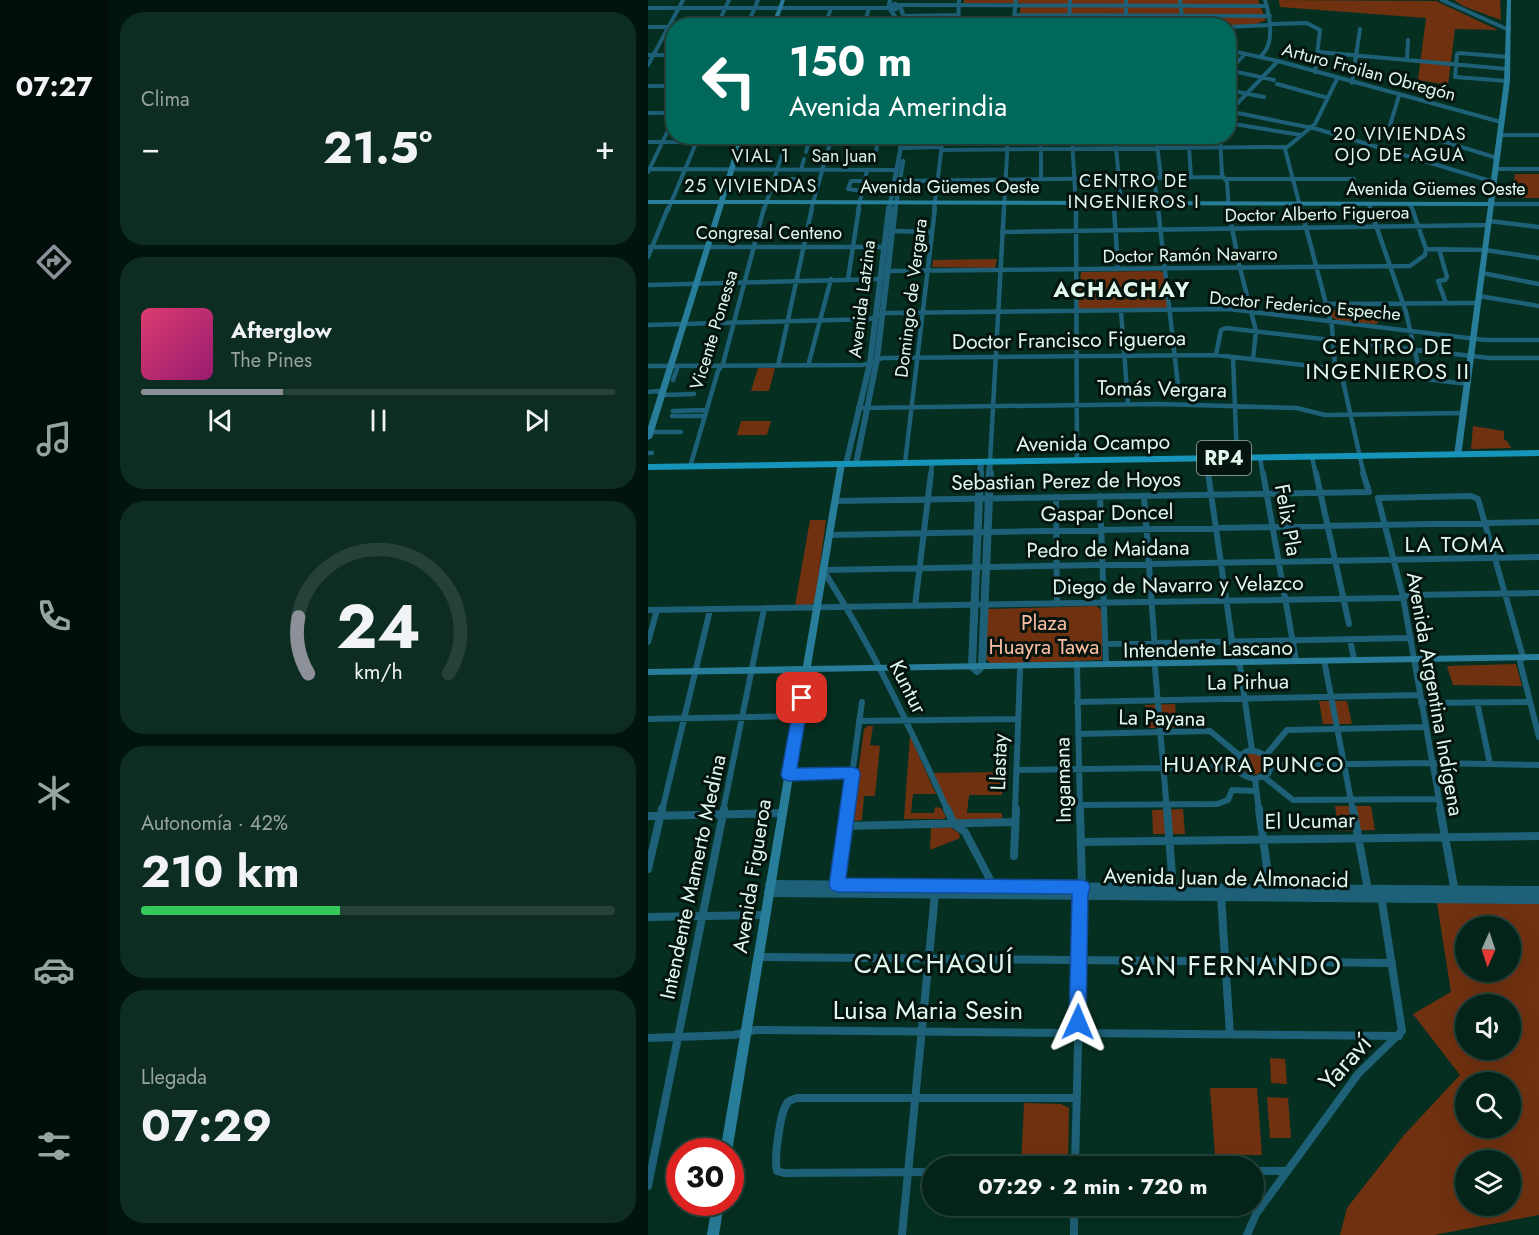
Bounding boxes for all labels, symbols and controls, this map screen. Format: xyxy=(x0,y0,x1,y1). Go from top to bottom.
text: 150 m xyxy=(789,31,912,92)
street label: Arturo Froilan Obregón xyxy=(1279,36,1459,108)
icon: left xyxy=(690,42,768,120)
text: 07:27 xyxy=(16,67,92,106)
text: Clima xyxy=(141,85,190,114)
text: Avenida Amerindia xyxy=(789,87,1007,126)
text: 21.5° xyxy=(323,115,432,180)
district label: 20 VIVIENDAS OJO DE AGUA xyxy=(1333,121,1467,168)
text: − xyxy=(141,124,160,171)
text: + xyxy=(595,124,615,171)
district label: VIAL 1 xyxy=(732,143,790,169)
street label: San Juan xyxy=(811,143,877,169)
district label: CENTRO DE INGENIEROS I xyxy=(1068,168,1200,215)
district label: 25 VIVIENDAS xyxy=(684,173,818,199)
street label: Avenida Güemes Oeste xyxy=(860,174,1040,200)
street label: Avenida Güemes Oeste xyxy=(1346,176,1526,202)
street label: Doctor Alberto Figueroa xyxy=(1224,199,1410,229)
street label: Domingo de Vergara xyxy=(888,217,934,379)
street label: Congresal Centeno xyxy=(696,220,842,246)
street label: Avenida Latzina xyxy=(842,239,882,359)
street label: Doctor Ramón Navarro xyxy=(1102,240,1278,270)
icon: directions xyxy=(33,241,75,283)
street label: Vicente Ponessa xyxy=(683,267,745,393)
district label: ACHACHAY xyxy=(1052,273,1191,305)
street label: Doctor Federico Espeche xyxy=(1208,285,1402,327)
text: Afterglow xyxy=(231,314,332,346)
street label: Doctor Francisco Figueroa xyxy=(952,323,1186,357)
district label: CENTRO DE INGENIEROS II xyxy=(1306,330,1470,387)
text: The Pines xyxy=(231,346,312,375)
street label: Tomás Vergara xyxy=(1097,373,1227,405)
icon: previous xyxy=(204,404,237,437)
icon: pause xyxy=(362,404,395,437)
icon: next xyxy=(520,404,553,437)
icon: music xyxy=(33,418,75,460)
street label: Avenida Ocampo xyxy=(1016,427,1170,459)
road number: RP4 xyxy=(1197,441,1251,475)
street label: Sebastian Perez de Hoyos xyxy=(951,464,1181,498)
street label: Felix Pla xyxy=(1267,482,1309,558)
street label: Gaspar Doncel xyxy=(1040,497,1174,529)
district label: LA TOMA xyxy=(1404,528,1506,560)
street label: Pedro de Maidana xyxy=(1026,533,1190,565)
street label: Diego de Navarro y Velazco xyxy=(1052,568,1304,602)
street label: Avenida Argentina Indígena xyxy=(1399,570,1471,818)
text: 24 xyxy=(336,582,420,672)
icon: phone xyxy=(33,595,75,637)
park label: Plaza Huayra Tawa xyxy=(989,608,1099,662)
street label: Intendente Lascano xyxy=(1123,633,1293,665)
street label: Kuntur xyxy=(882,655,935,720)
text: km/h xyxy=(354,657,402,688)
street label: La Pirhua xyxy=(1207,666,1289,698)
pin xyxy=(776,672,827,723)
icon: arrive xyxy=(785,681,818,714)
street label: La Payana xyxy=(1118,702,1206,734)
street label: Llastay xyxy=(983,732,1015,791)
street label: Ingamana xyxy=(1047,737,1079,823)
district label: HUAYRA PUNCO xyxy=(1163,748,1345,780)
street label: Intendente Mamerto Medina xyxy=(652,752,734,1002)
icon: climate xyxy=(33,772,75,814)
street label: Avenida Figueroa xyxy=(725,797,779,955)
street label: El Ucumar xyxy=(1264,805,1356,837)
text: Autonomía · 42% xyxy=(141,809,288,838)
text: 210 km xyxy=(141,839,300,904)
street label: Avenida Juan de Almonacid xyxy=(1103,861,1349,895)
north arrow xyxy=(1455,916,1521,982)
map controls xyxy=(1455,916,1521,1216)
district label: CALCHAQUÍ xyxy=(854,944,1014,983)
district label: SAN FERNANDO xyxy=(1120,946,1342,985)
icon: car xyxy=(33,949,75,991)
position arrow xyxy=(1046,990,1110,1054)
street label: Luisa Maria Sesin xyxy=(833,991,1023,1029)
button: sound xyxy=(1455,994,1521,1060)
street label: Yaraví xyxy=(1309,1025,1381,1098)
text: Llegada xyxy=(141,1063,207,1092)
button: search xyxy=(1455,1072,1521,1138)
text: 07:29 xyxy=(141,1093,272,1158)
icon: filters xyxy=(33,1125,75,1167)
speed limit sign: 30 xyxy=(666,1138,744,1216)
button: layers xyxy=(1455,1150,1521,1216)
text: 07:29 · 2 min · 720 m xyxy=(978,1170,1208,1202)

